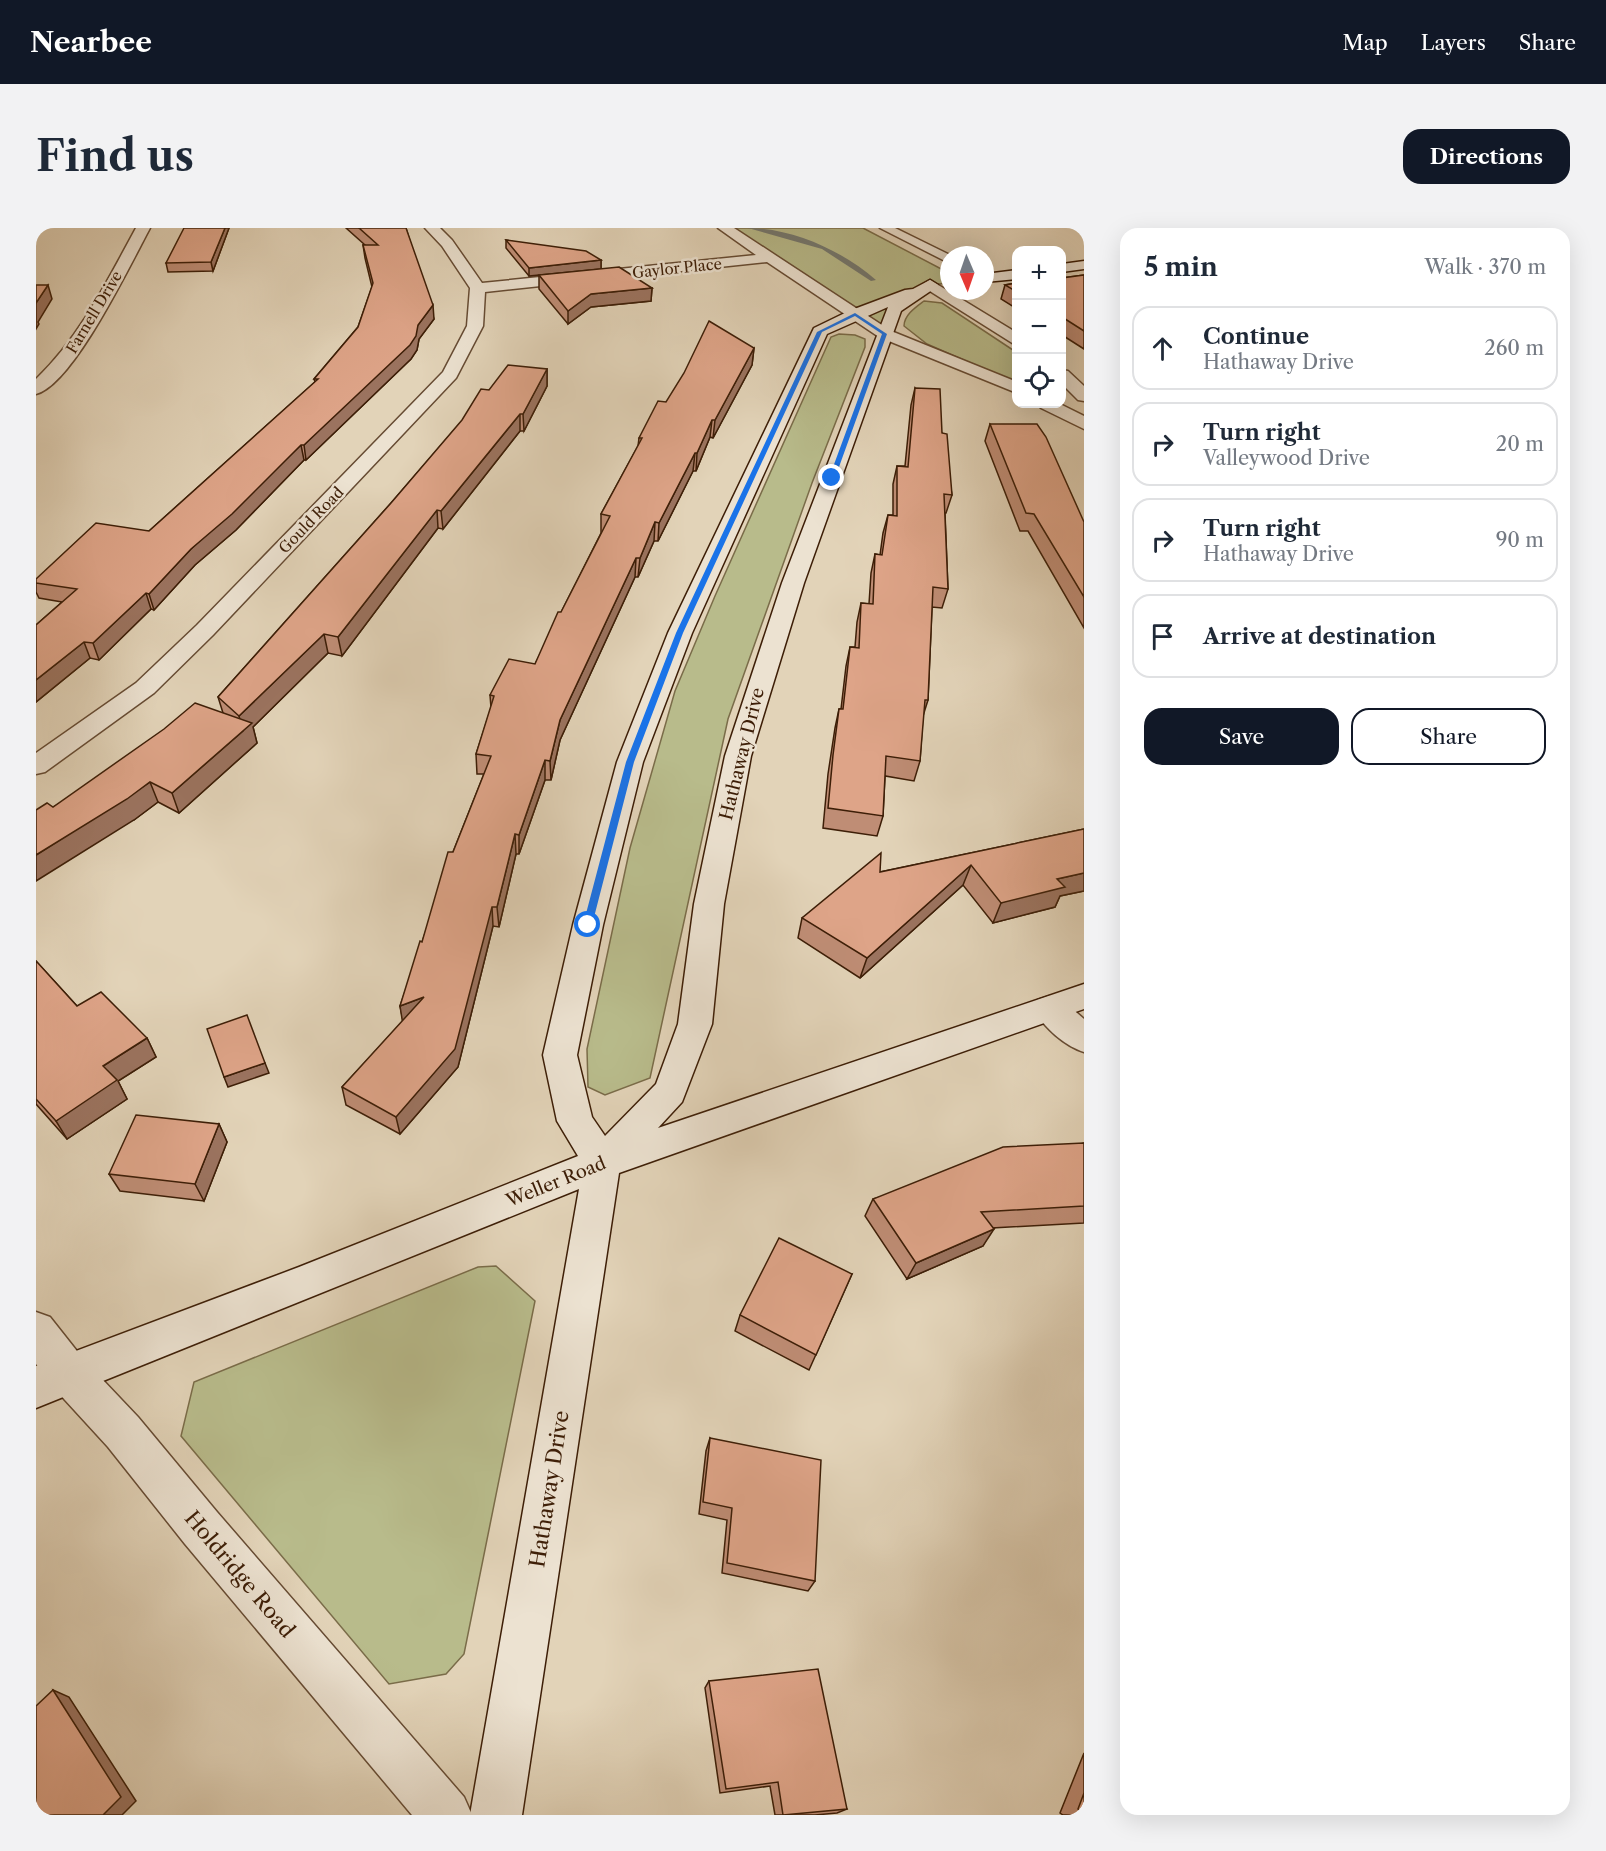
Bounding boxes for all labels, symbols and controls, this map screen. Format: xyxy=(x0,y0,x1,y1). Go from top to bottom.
text: Nearbee xyxy=(30,25,152,59)
text: Map xyxy=(1343,30,1388,55)
text: Layers xyxy=(1421,30,1486,55)
text: Share xyxy=(1519,30,1576,55)
button: Directions xyxy=(1403,129,1570,184)
text: Find us xyxy=(36,130,194,182)
north arrow xyxy=(940,246,994,300)
map controls xyxy=(1012,246,1066,408)
button: + xyxy=(1012,246,1066,300)
text: 5 min xyxy=(1144,251,1218,283)
street label: Gaylor Place xyxy=(631,254,723,282)
text: Walk · 370 m xyxy=(1424,255,1546,279)
street label: Farnell Drive xyxy=(62,267,126,357)
button: − xyxy=(1012,300,1066,354)
text: Continue xyxy=(1203,323,1309,350)
icon: ahead xyxy=(1146,332,1179,365)
text: 260 m xyxy=(1484,336,1544,360)
text: Hathaway Drive xyxy=(1203,350,1354,374)
button: locate xyxy=(1012,354,1066,408)
text: Turn right xyxy=(1203,419,1321,446)
icon: right xyxy=(1146,428,1179,461)
text: 20 m xyxy=(1496,432,1544,456)
text: Valleywood Drive xyxy=(1203,446,1370,470)
route end xyxy=(818,464,844,490)
street label: Gould Road xyxy=(275,483,347,557)
text: Turn right xyxy=(1203,515,1321,542)
icon: right xyxy=(1146,524,1179,557)
text: 90 m xyxy=(1496,528,1544,552)
text: Hathaway Drive xyxy=(1203,542,1354,566)
icon: arrive xyxy=(1146,620,1179,653)
text: Arrive at destination xyxy=(1203,623,1436,650)
street label: Hathaway Drive xyxy=(715,685,769,823)
button: Save xyxy=(1144,708,1339,765)
button: Share xyxy=(1351,708,1546,765)
route start xyxy=(574,911,600,937)
street label: Weller Road xyxy=(502,1152,609,1212)
street label: Hathaway Drive xyxy=(524,1409,574,1569)
street label: Holdridge Road xyxy=(180,1506,300,1643)

